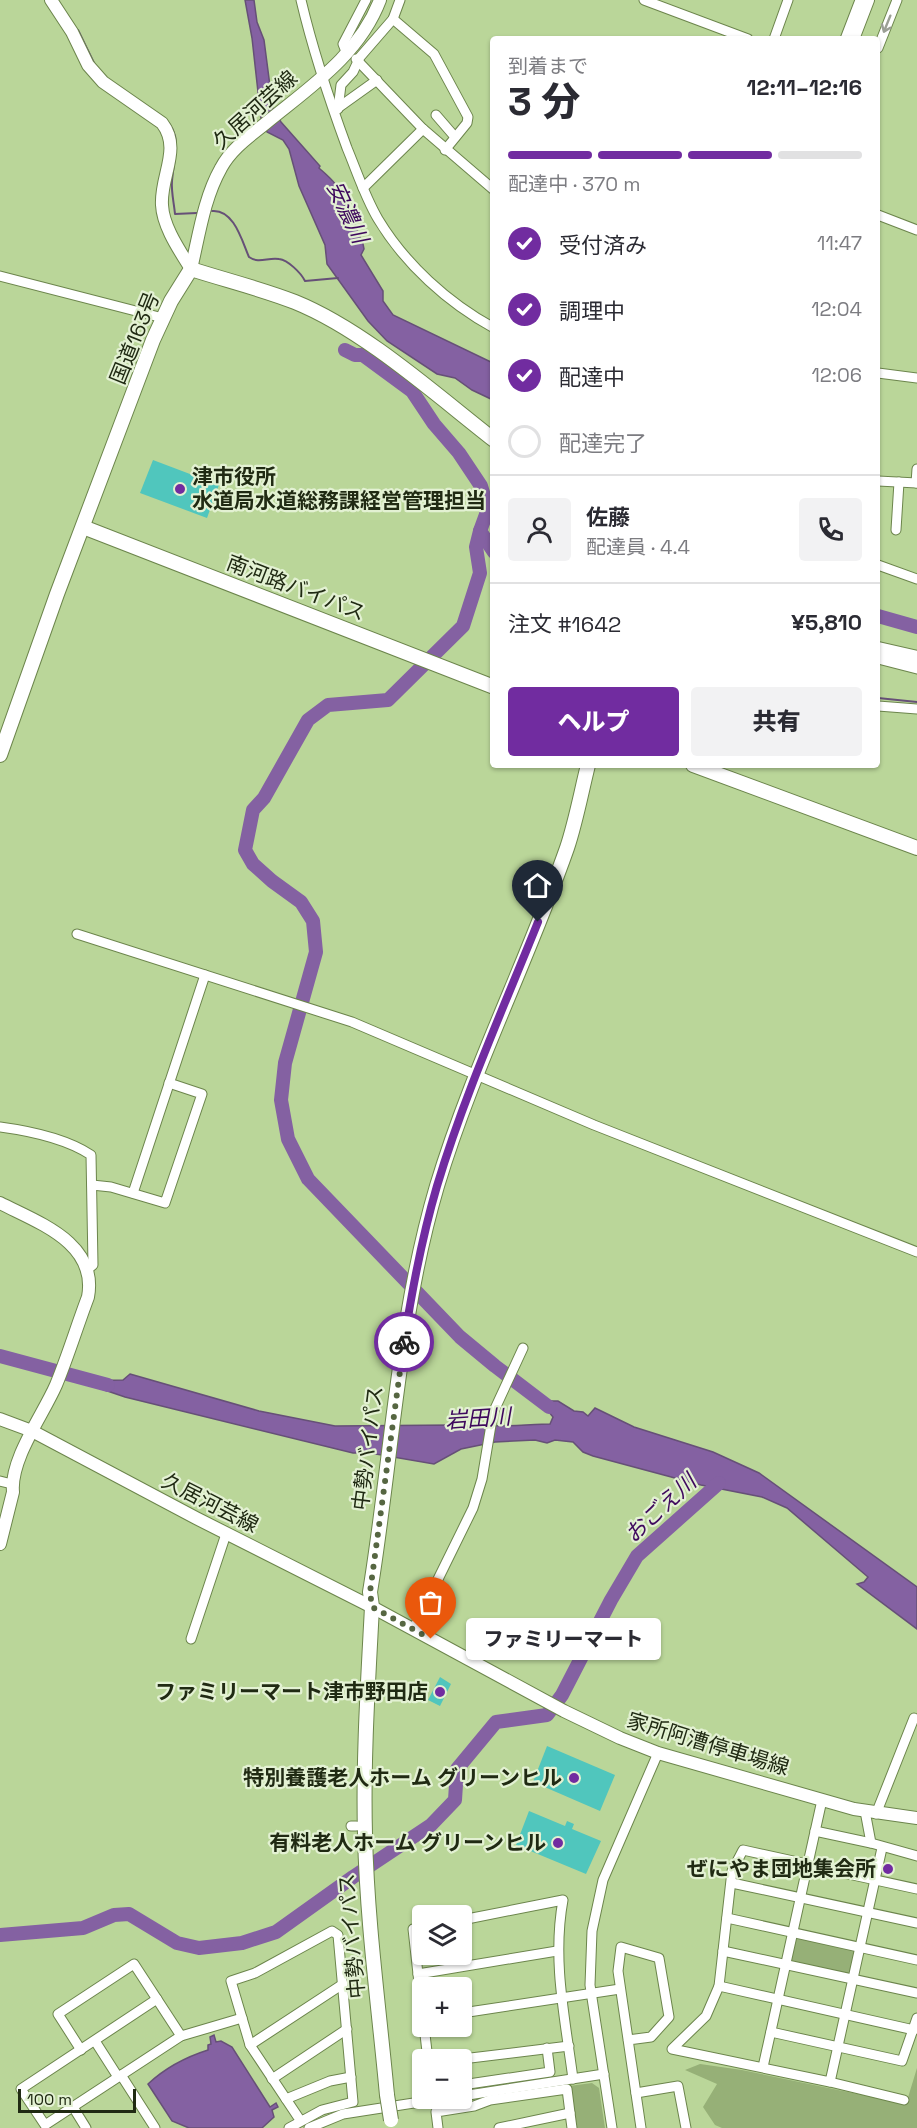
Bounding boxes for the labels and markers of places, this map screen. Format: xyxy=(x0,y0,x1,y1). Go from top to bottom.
place label: 津市役所 水道局水道総務課経営管理担当 xyxy=(192,463,486,514)
marker: 津市役所 水道局水道総務課経営管理担当 xyxy=(173,482,187,496)
pin xyxy=(512,860,563,922)
pin xyxy=(405,1577,456,1639)
callout: ファミリーマート xyxy=(467,1618,662,1660)
place label: ファミリーマート津市野田店 xyxy=(155,1678,428,1705)
marker: ファミリーマート津市野田店 xyxy=(433,1685,447,1699)
place label: 特別養護老人ホーム グリーンヒル xyxy=(243,1764,562,1791)
marker: 特別養護老人ホーム グリーンヒル xyxy=(567,1771,581,1785)
place label: 有料老人ホーム グリーンヒル xyxy=(269,1829,546,1856)
marker: 有料老人ホーム グリーンヒル xyxy=(551,1836,565,1850)
place label: ぜにやま団地集会所 xyxy=(687,1855,876,1882)
marker: ぜにやま団地集会所 xyxy=(881,1862,895,1876)

